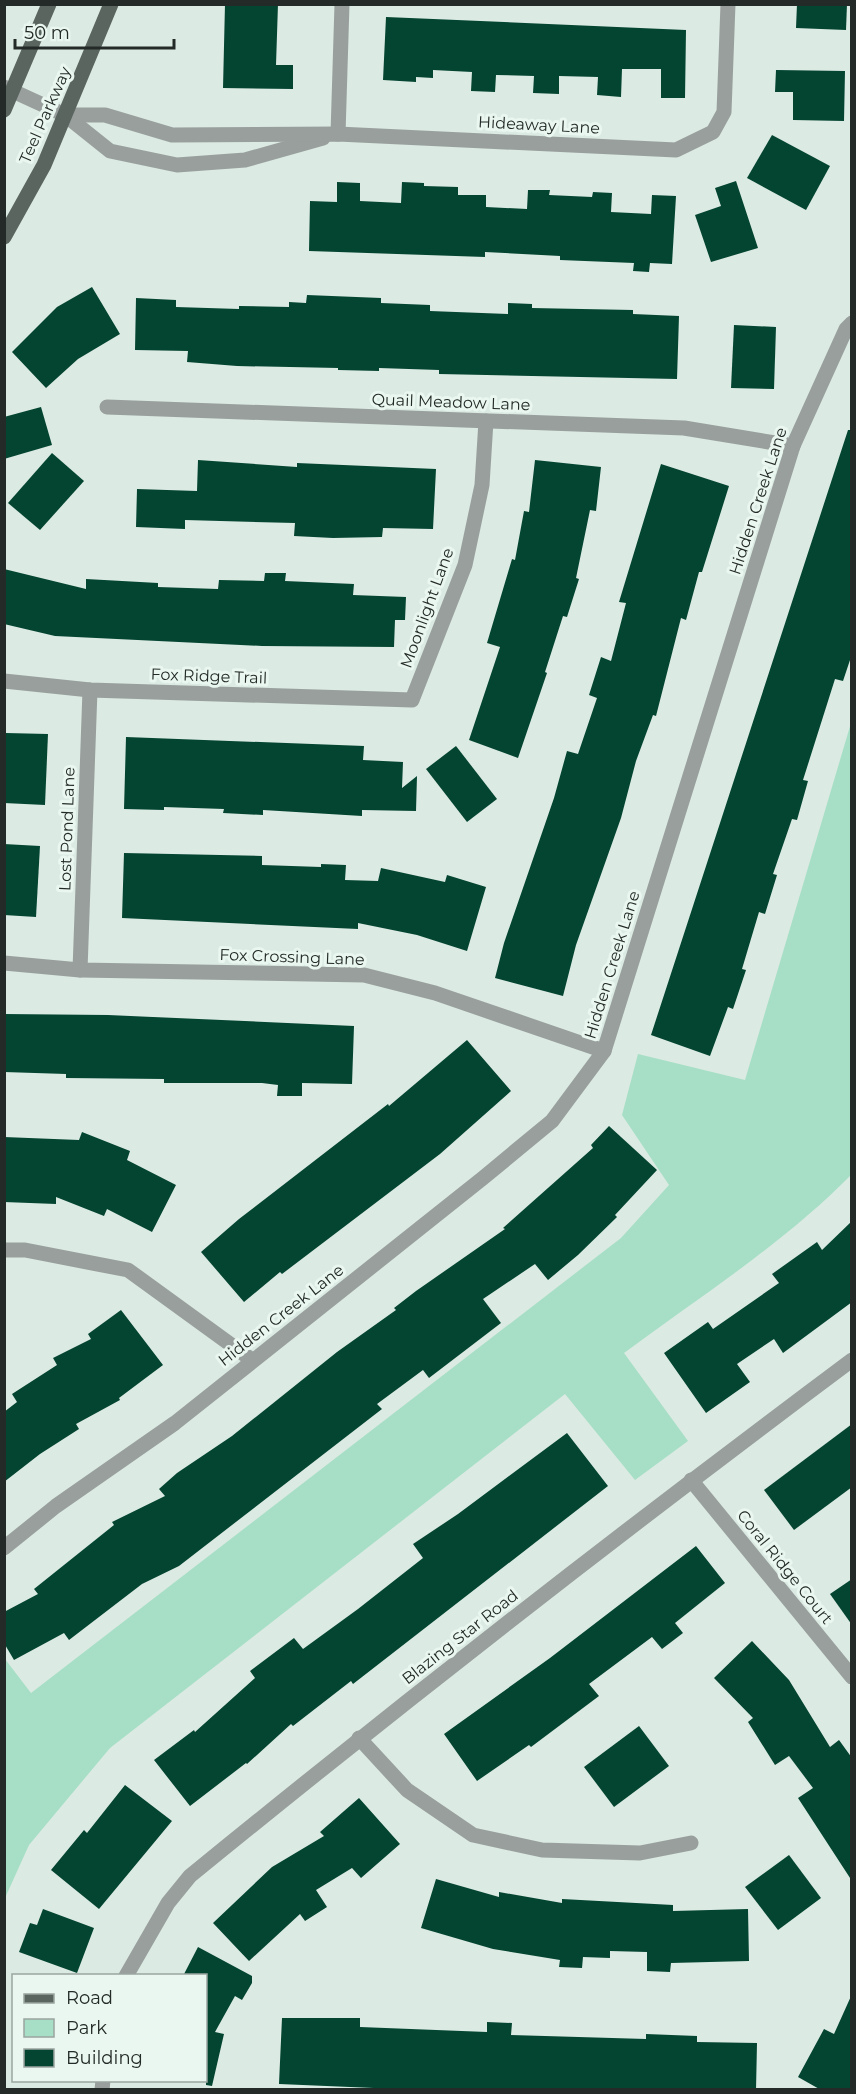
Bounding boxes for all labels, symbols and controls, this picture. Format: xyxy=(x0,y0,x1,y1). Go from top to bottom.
scale bar xyxy=(15,12,174,50)
text: 50 m xyxy=(24,22,70,44)
street label: Teel Parkway xyxy=(15,63,75,166)
street label: Hideaway Lane xyxy=(478,112,600,138)
street label: Quail Meadow Lane xyxy=(371,390,531,414)
street label: Hidden Creek Lane xyxy=(725,425,791,577)
street label: Moonlight Lane xyxy=(396,545,458,671)
street label: Fox Ridge Trail xyxy=(150,664,268,688)
street label: Lost Pond Lane xyxy=(55,767,79,891)
street label: Hidden Creek Lane xyxy=(580,889,644,1041)
street label: Fox Crossing Lane xyxy=(219,945,365,969)
street label: Hidden Creek Lane xyxy=(215,1260,347,1370)
street label: Coral Ridge Court xyxy=(733,1506,837,1628)
street label: Blazing Star Road xyxy=(398,1586,522,1688)
legend xyxy=(12,1974,207,2082)
text: Road xyxy=(66,1987,113,2009)
text: Park xyxy=(66,2017,107,2039)
text: Building xyxy=(66,2047,143,2069)

